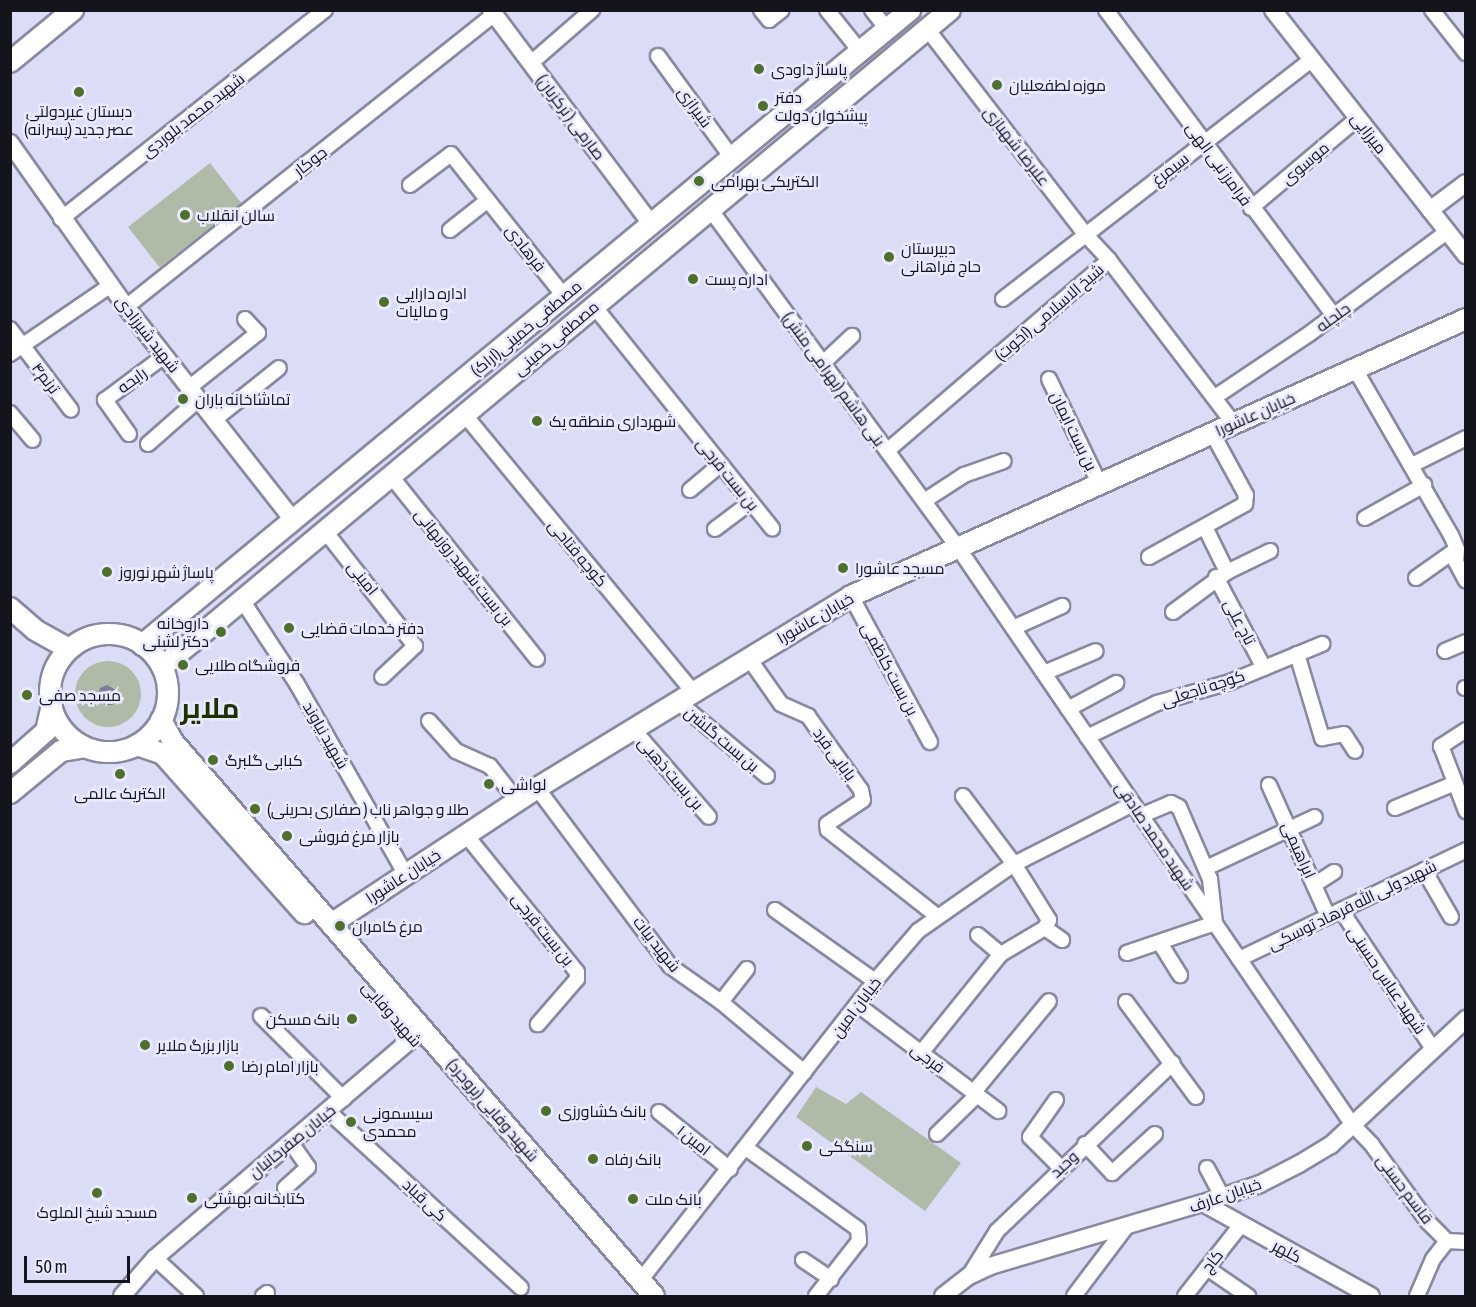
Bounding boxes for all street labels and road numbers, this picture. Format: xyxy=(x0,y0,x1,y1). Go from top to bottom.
street label: شهید محمد بلوردی xyxy=(138,69,248,161)
street label: صارمی ( ترکزبان) xyxy=(533,70,609,164)
street label: شیرازی xyxy=(674,83,716,131)
street label: علیرضا شهبازی xyxy=(980,102,1054,190)
street label: میرزایی xyxy=(1347,109,1391,157)
street label: فرامرز نبی الهی xyxy=(1182,118,1256,210)
street label: موسوی xyxy=(1277,138,1333,188)
street label: جوکار xyxy=(289,142,331,180)
street label: سیمرغ xyxy=(1147,148,1193,190)
street label: فرهادی xyxy=(502,221,550,275)
street label: شیخ الاسلامی (اخوت) xyxy=(991,259,1107,365)
street label: مصطفی خمینی(اراک) xyxy=(467,276,585,380)
street label: شهید شیرزادی xyxy=(112,292,184,376)
street label: مصطفی خمینی xyxy=(509,297,603,379)
street label: چلچله xyxy=(1312,298,1354,336)
street label: بنی هاشم (بهرامی منش) xyxy=(779,308,889,450)
street label: ترنم۴ xyxy=(28,358,64,398)
street label: رایحه xyxy=(114,363,150,397)
street label: بن بست ایمان xyxy=(1047,388,1101,474)
street label: خیابان عاشورا xyxy=(1212,388,1298,440)
street label: بن بست فرجی xyxy=(693,434,763,514)
street label: بن بست شهید روزبهانی xyxy=(411,505,517,629)
street label: کوچه فتاحی xyxy=(544,516,612,590)
street label: امینی xyxy=(344,557,382,599)
street label: خیابان عاشورا xyxy=(773,588,857,648)
street label: تاج علی xyxy=(1220,596,1260,648)
street label: بن بست کاظمی xyxy=(857,619,923,719)
street label: کوچه تاجعلی xyxy=(1159,665,1247,711)
street label: شهید نیاوند xyxy=(299,698,353,772)
street label: بن بست گلشن xyxy=(681,702,763,776)
street label: بابایی فرد xyxy=(809,724,861,784)
street label: بن بست ذهبی xyxy=(634,733,708,813)
street label: شهید محمد صادقی xyxy=(1112,778,1198,894)
street label: ابراهیمی xyxy=(1278,819,1320,881)
street label: خیابان عاشورا xyxy=(362,845,444,907)
street label: شهید ولی الله فرهاد توسکی xyxy=(1264,856,1440,954)
street label: بن بست فرجی xyxy=(508,889,578,969)
street label: شهید بیات xyxy=(629,912,685,976)
street label: شهید عباس حسینی xyxy=(1344,922,1430,1038)
street label: خیابان امین xyxy=(827,973,885,1041)
street label: شهید وفایی xyxy=(358,977,426,1051)
street label: فرجی xyxy=(907,1039,949,1077)
street label: شهید وفایی (بروجرد) xyxy=(443,1055,543,1165)
street label: خیابان صفرخانیان xyxy=(245,1100,339,1182)
street label: امین ۱ xyxy=(673,1121,715,1159)
street label: وحید xyxy=(1046,1146,1082,1182)
street label: قاسم حسنی xyxy=(1373,1151,1437,1227)
street label: خیابان عارف xyxy=(1186,1174,1264,1216)
street label: کی قباد xyxy=(399,1175,451,1225)
street label: کلهر xyxy=(1269,1235,1305,1267)
street label: کاج xyxy=(1197,1246,1227,1276)

